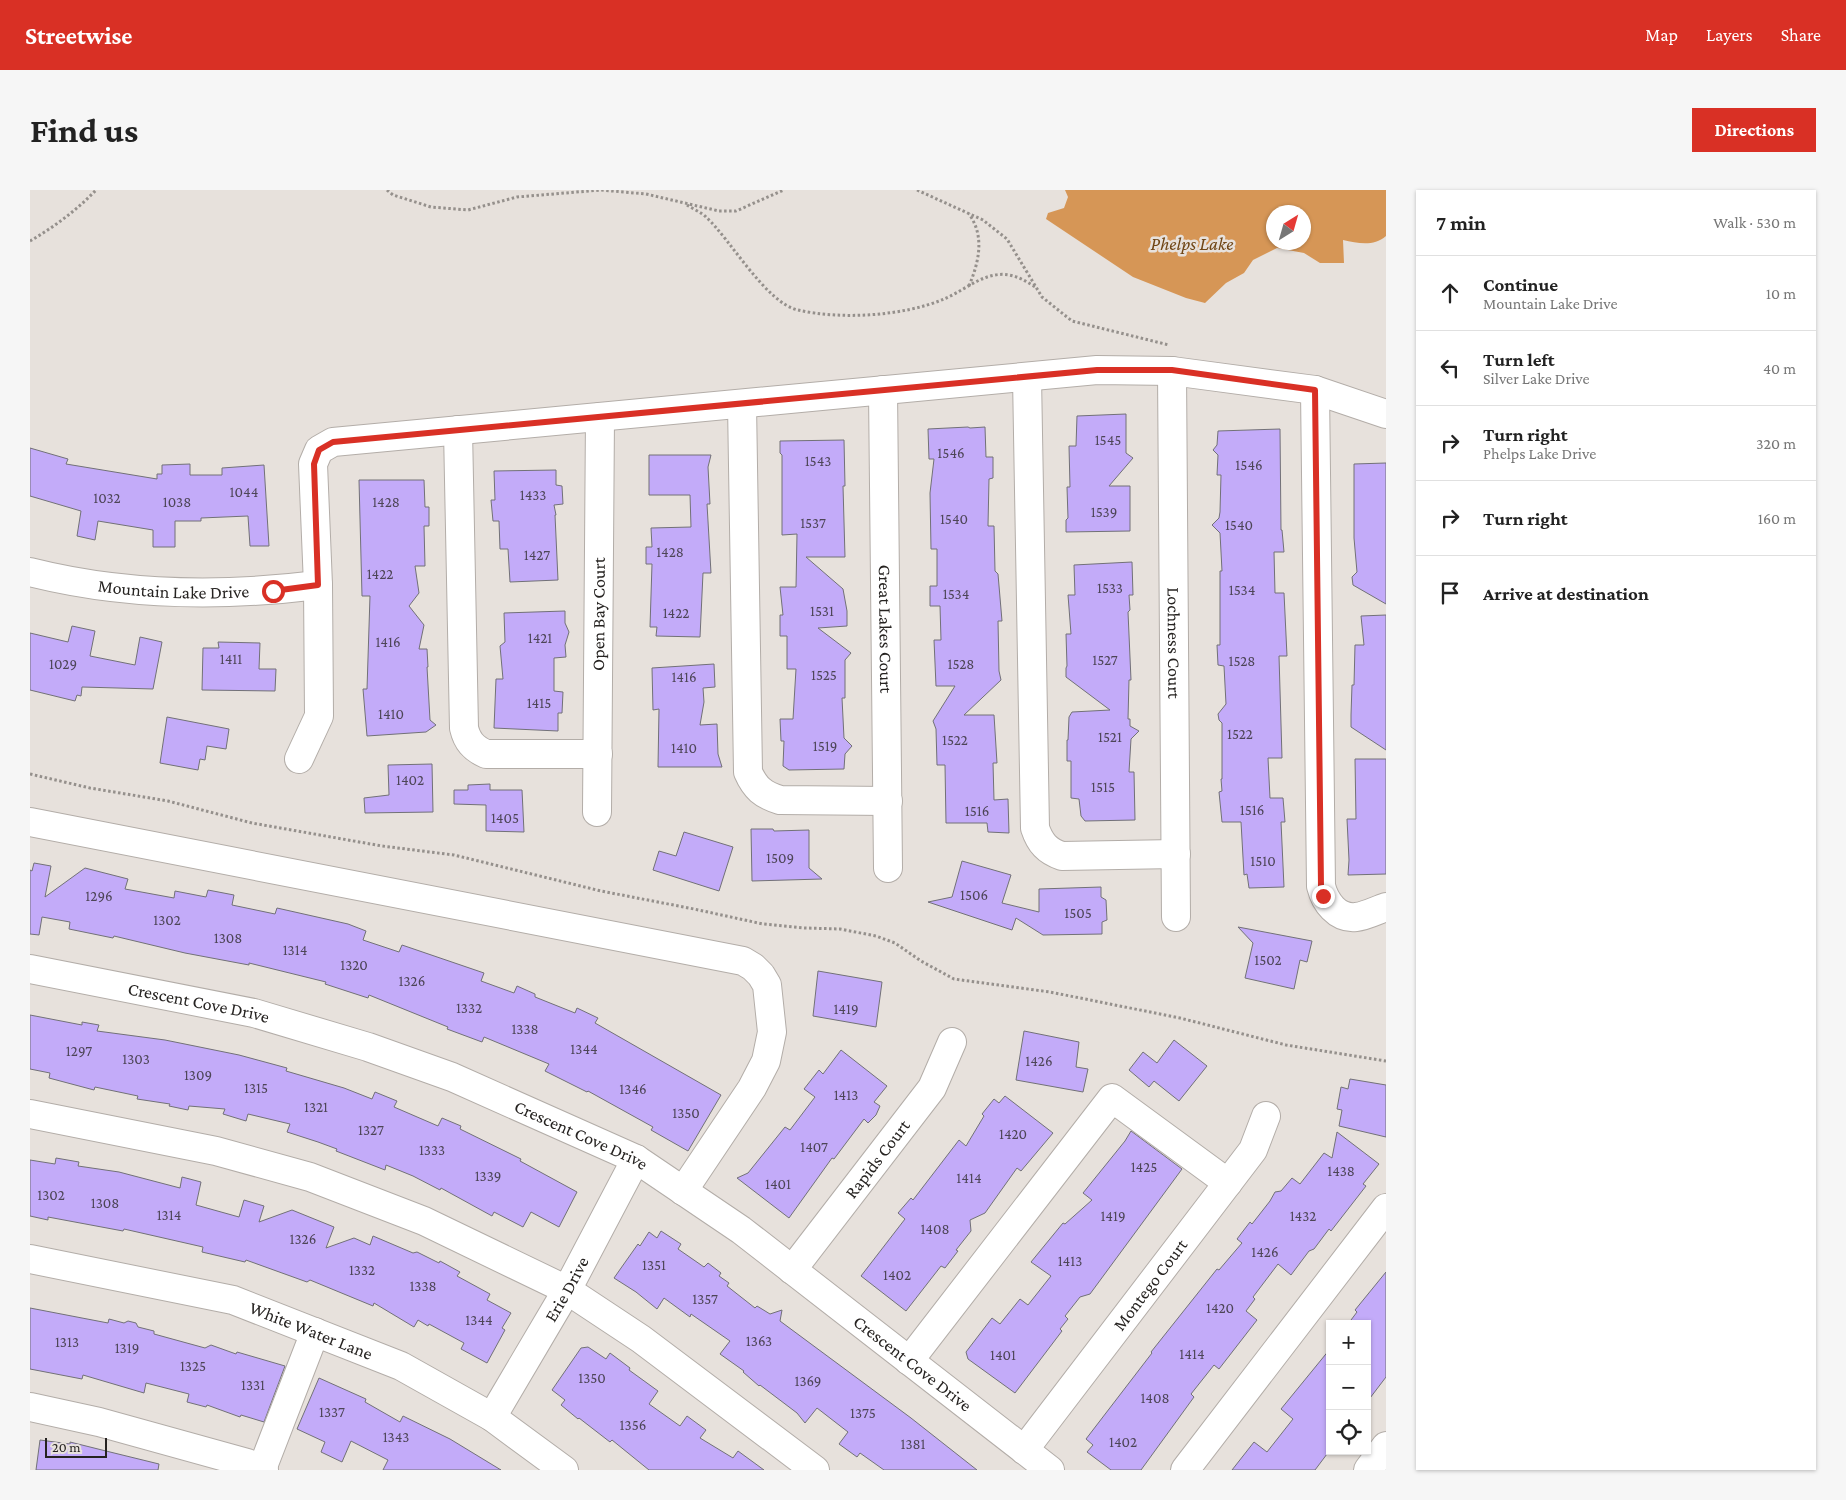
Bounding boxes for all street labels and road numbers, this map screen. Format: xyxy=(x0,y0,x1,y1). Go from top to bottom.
street label: Open Bay Court xyxy=(588,556,609,671)
street label: Great Lakes Court xyxy=(875,565,896,694)
street label: Mountain Lake Drive xyxy=(97,575,250,603)
street label: Lochness Court xyxy=(1164,587,1184,700)
street label: Crescent Cove Drive xyxy=(126,978,272,1027)
street label: Crescent Cove Drive xyxy=(511,1096,652,1174)
street label: Rapids Court xyxy=(841,1115,914,1202)
street label: Montego Court xyxy=(1109,1234,1192,1334)
street label: Erie Drive xyxy=(540,1253,593,1325)
street label: White Water Lane xyxy=(247,1297,376,1364)
street label: Crescent Cove Drive xyxy=(850,1311,976,1415)

